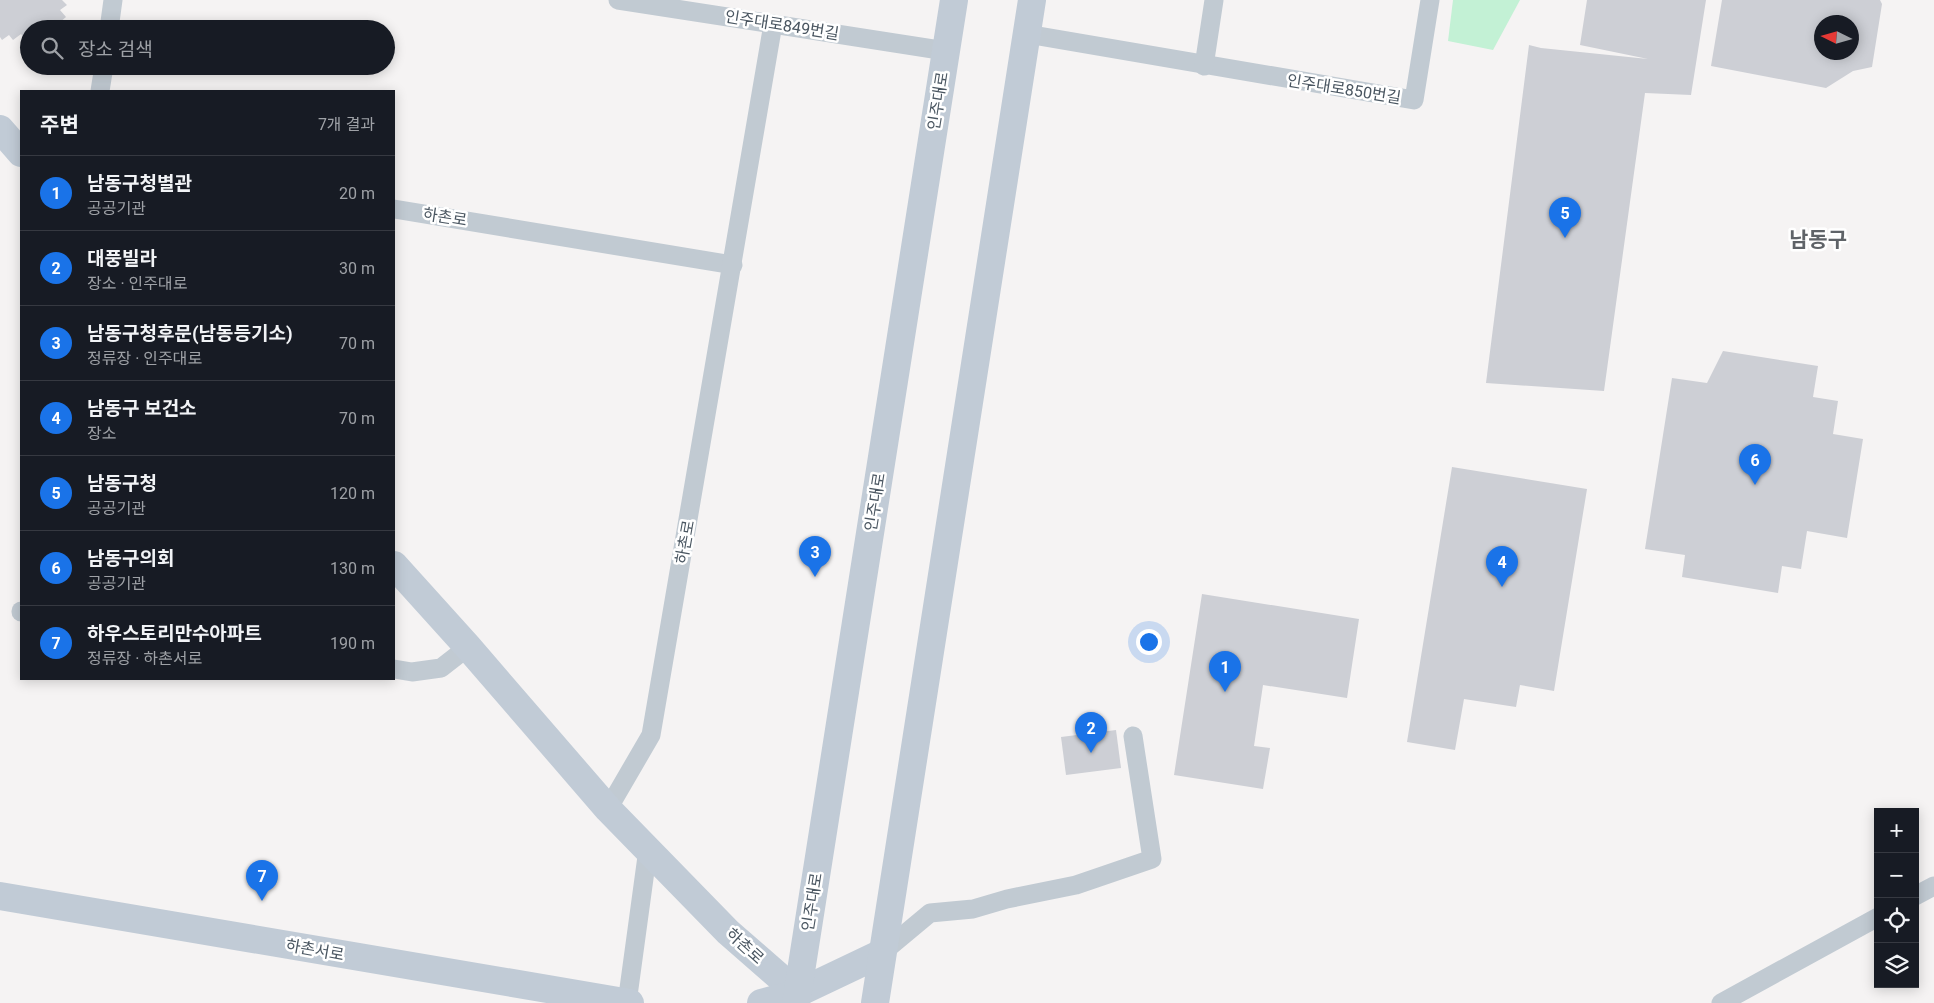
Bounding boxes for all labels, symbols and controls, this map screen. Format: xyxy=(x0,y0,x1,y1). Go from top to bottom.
street label: 인주대로849번길 xyxy=(724,7,840,43)
north arrow xyxy=(1814,15,1859,60)
search box xyxy=(20,20,395,75)
icon: search xyxy=(38,34,66,62)
text: 장소 검색 xyxy=(78,38,153,61)
street label: 인주대로 xyxy=(924,70,952,132)
street label: 인주대로850번길 xyxy=(1286,71,1402,107)
text: 주변 xyxy=(40,113,79,137)
text: 7개 결과 xyxy=(318,115,375,134)
text: 남동구청별관 xyxy=(87,172,192,195)
text: 1 xyxy=(51,184,61,203)
text: 20 m xyxy=(339,184,375,203)
pin: 5 xyxy=(1549,197,1581,238)
text: 공공기관 xyxy=(87,199,146,218)
street label: 하촌로 xyxy=(422,204,469,230)
district label: 남동구 xyxy=(1789,228,1847,252)
text: 대풍빌라 xyxy=(87,247,157,270)
text: 2 xyxy=(51,259,61,278)
text: 30 m xyxy=(339,259,375,278)
text: 장소 · 인주대로 xyxy=(87,274,187,293)
text: 남동구청후문(남동등기소) xyxy=(87,322,293,345)
text: 3 xyxy=(51,334,61,353)
text: 70 m xyxy=(339,334,375,353)
text: 정류장 · 인주대로 xyxy=(87,349,202,368)
text: 남동구 보건소 xyxy=(87,397,197,420)
text: 4 xyxy=(51,409,61,428)
text: 70 m xyxy=(339,409,375,428)
text: 장소 xyxy=(87,424,116,443)
pin: 6 xyxy=(1739,444,1771,485)
street label: 인주대로 xyxy=(861,471,889,533)
text: 남동구청 xyxy=(87,472,157,495)
text: 5 xyxy=(51,484,61,503)
text: 120 m xyxy=(330,484,375,503)
text: 공공기관 xyxy=(87,499,146,518)
street label: 하촌로 xyxy=(672,518,698,565)
pin: 3 xyxy=(799,536,831,577)
pin: 4 xyxy=(1486,546,1518,587)
text: 남동구의회 xyxy=(87,547,174,570)
text: 6 xyxy=(51,559,61,578)
text: 130 m xyxy=(330,559,375,578)
text: 공공기관 xyxy=(87,574,146,593)
text: 하우스토리만수아파트 xyxy=(87,622,262,645)
your location xyxy=(1136,629,1162,655)
text: 7 xyxy=(51,634,61,653)
text: 190 m xyxy=(330,634,375,653)
text: 정류장 · 하촌서로 xyxy=(87,649,202,668)
pin: 1 xyxy=(1209,651,1241,692)
pin: 2 xyxy=(1075,712,1107,753)
map controls xyxy=(1874,808,1919,988)
button: + xyxy=(1874,808,1919,853)
button: − xyxy=(1874,853,1919,898)
pin: 7 xyxy=(246,860,278,901)
street label: 인주대로 xyxy=(798,871,826,933)
button: locate xyxy=(1874,898,1919,943)
street label: 하촌로 xyxy=(722,924,768,968)
street label: 하촌서로 xyxy=(284,936,346,965)
button: layers xyxy=(1874,943,1919,988)

